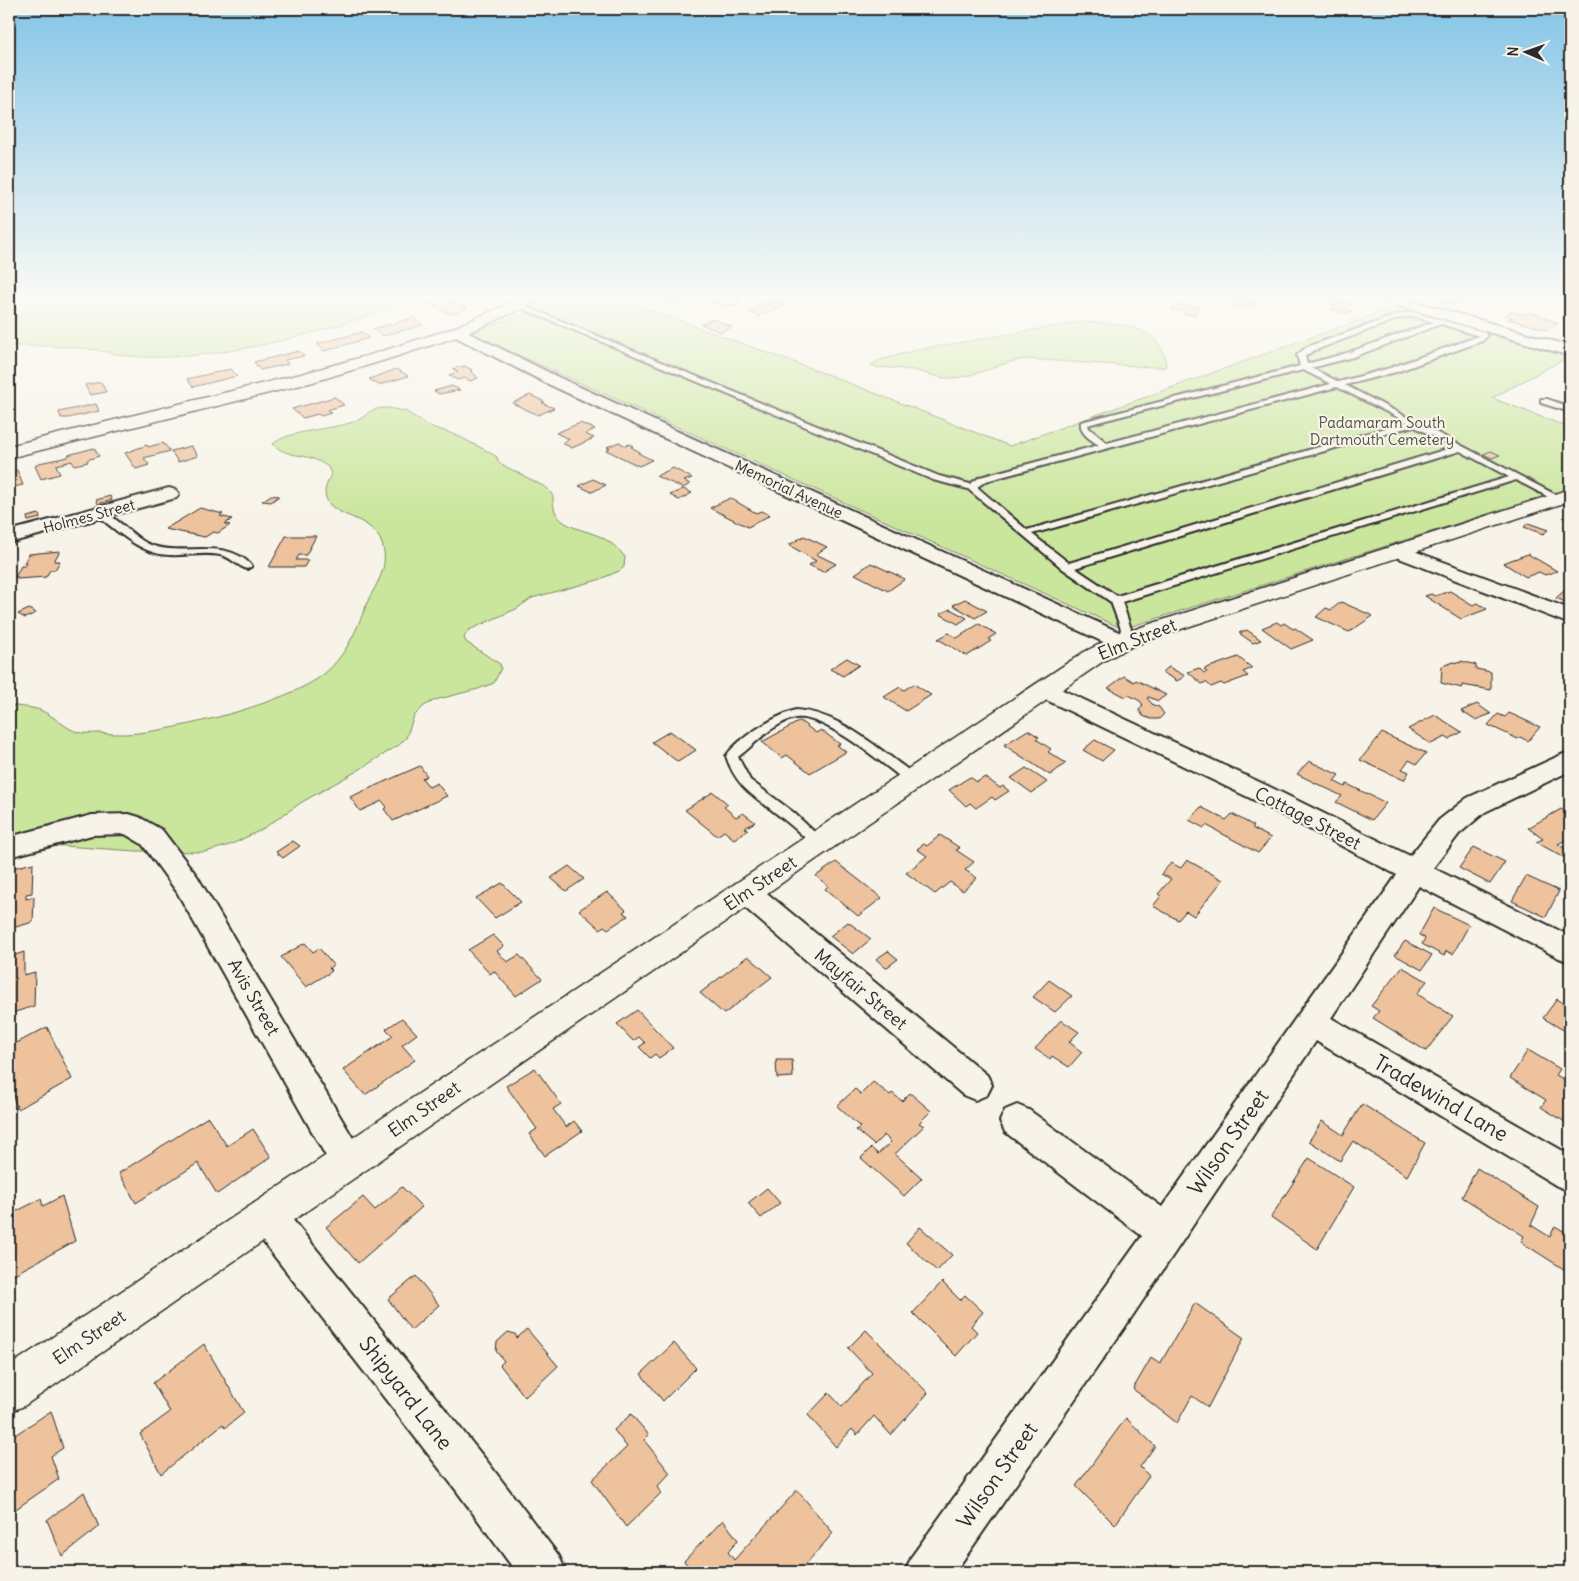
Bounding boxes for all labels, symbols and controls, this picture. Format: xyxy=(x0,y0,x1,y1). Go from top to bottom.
north arrow xyxy=(1502,28,1552,78)
text: N xyxy=(1504,46,1522,57)
park label: Padamaram South Dartmouth Cemetery xyxy=(1310,413,1454,449)
street label: Memorial Avenue xyxy=(732,456,846,522)
street label: Holmes Street xyxy=(41,495,137,537)
street label: Elm Street xyxy=(1094,613,1180,665)
street label: Cottage Street xyxy=(1251,781,1365,855)
street label: Elm Street xyxy=(719,850,801,916)
street label: Mayfair Street xyxy=(810,943,912,1035)
street label: Avis Street xyxy=(223,955,285,1039)
street label: Tradewind Lane xyxy=(1369,1049,1513,1147)
street label: Elm Street xyxy=(384,1076,464,1142)
street label: Wilson Street xyxy=(1182,1084,1274,1200)
street label: Elm Street xyxy=(48,1304,130,1370)
street label: Shipyard Lane xyxy=(353,1331,459,1455)
street label: Wilson Street xyxy=(951,1417,1043,1533)

